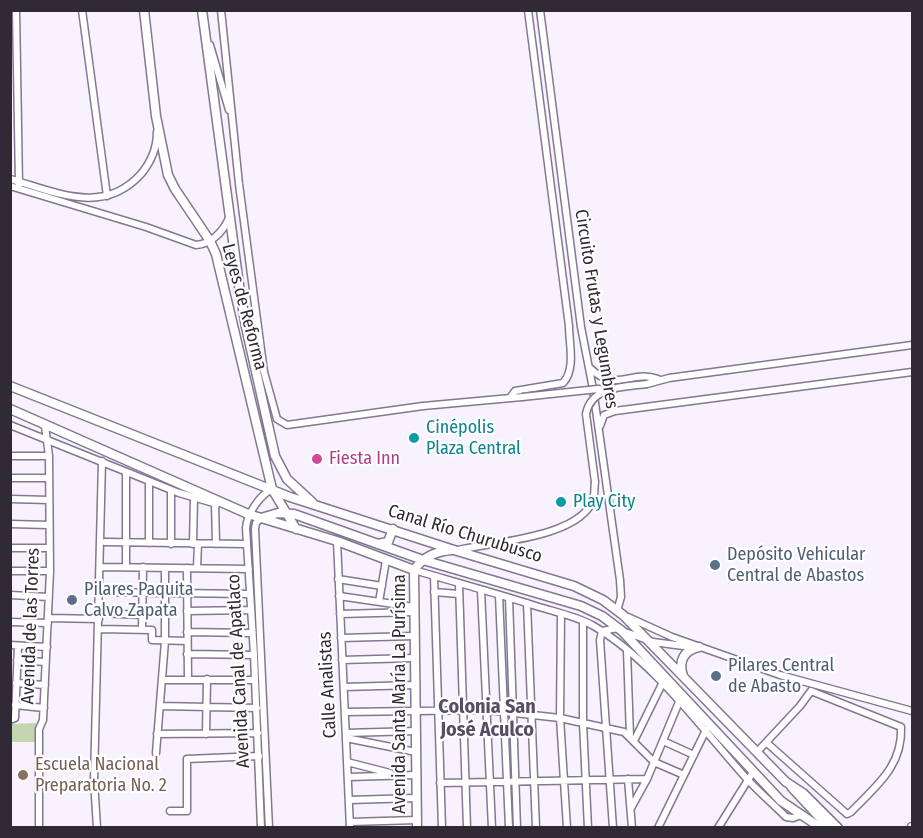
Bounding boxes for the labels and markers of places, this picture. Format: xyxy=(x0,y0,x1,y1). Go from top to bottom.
place label: Cinépolis Plaza Central xyxy=(426,417,521,460)
marker: Cinépolis Plaza Central xyxy=(407,431,421,445)
place label: Fiesta Inn xyxy=(329,448,400,470)
marker: Fiesta Inn xyxy=(310,452,324,466)
place label: Play City xyxy=(573,491,635,513)
marker: Play City xyxy=(554,495,568,509)
place label: Depósito Vehicular Central de Abastos xyxy=(727,544,865,586)
marker: Depósito Vehicular Central de Abastos xyxy=(708,558,722,572)
place label: Pilares Paquita Calvo Zapata xyxy=(84,579,193,622)
marker: Pilares Paquita Calvo Zapata xyxy=(65,593,79,607)
place label: Pilares Central de Abasto xyxy=(728,655,834,698)
marker: Pilares Central de Abasto xyxy=(709,669,723,683)
place label: Escuela Nacional Preparatoria No. 2 xyxy=(35,754,167,796)
marker: Escuela Nacional Preparatoria No. 2 xyxy=(16,768,30,782)

